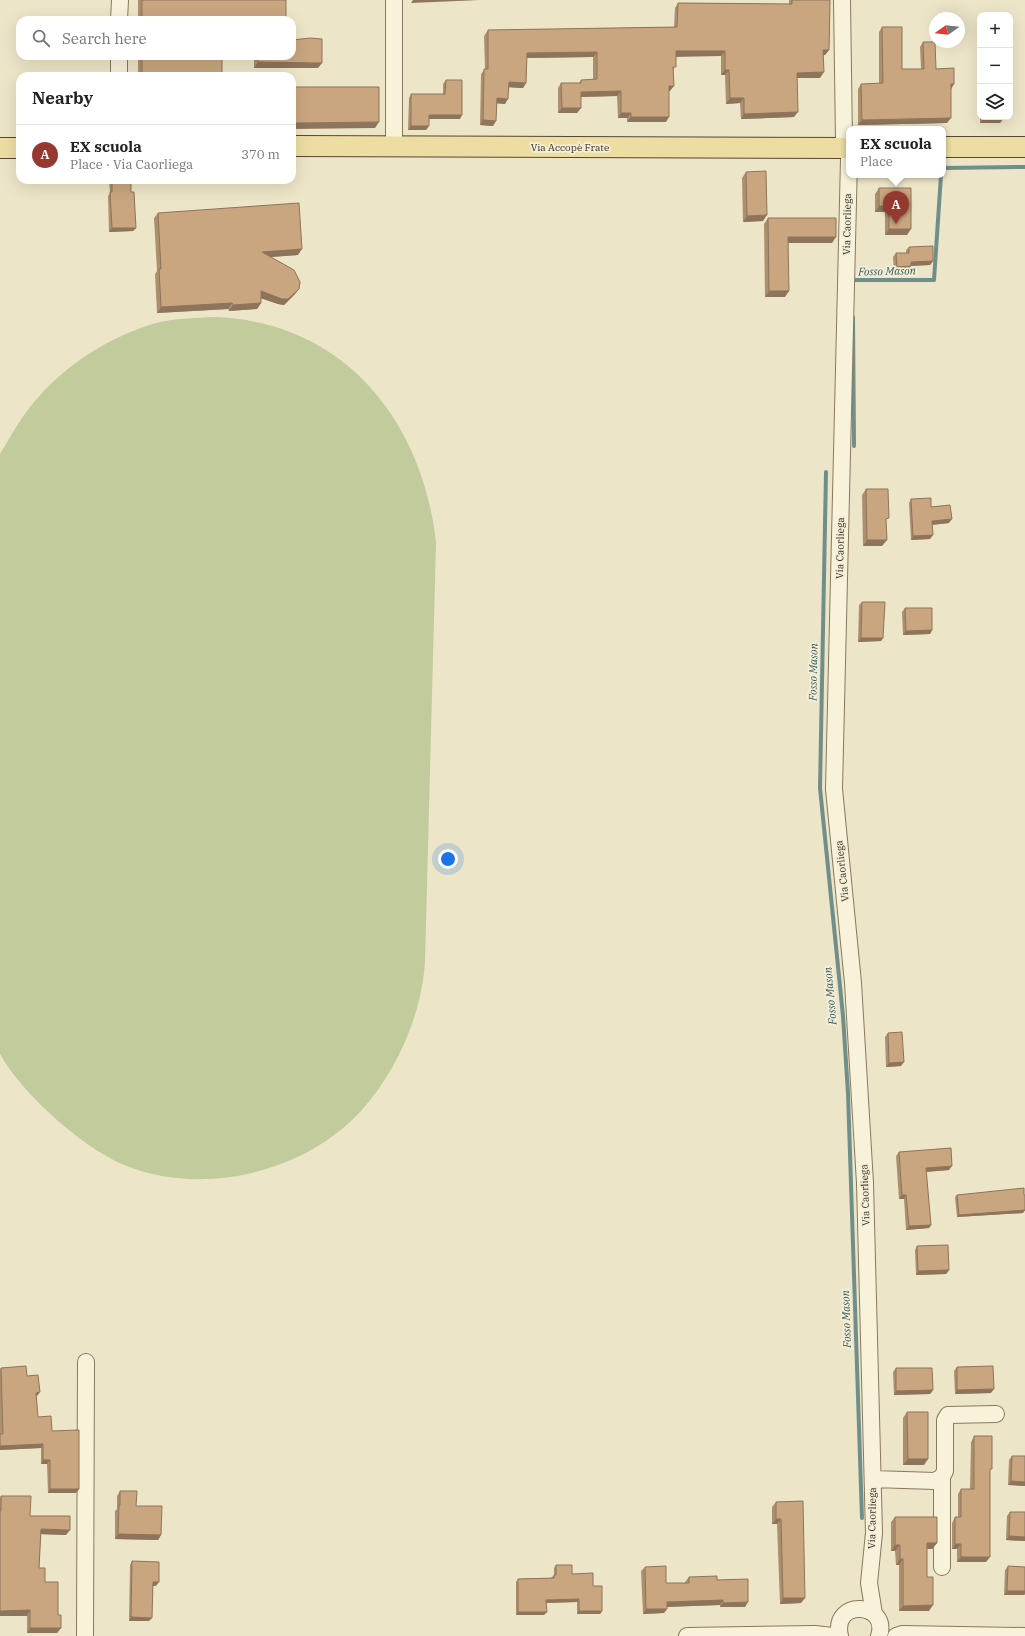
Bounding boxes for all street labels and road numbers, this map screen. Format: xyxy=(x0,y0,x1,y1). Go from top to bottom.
street label: Via Accopè Frate xyxy=(531,141,609,154)
street label: Via Caorliega xyxy=(840,193,854,255)
street label: Via Caorliega xyxy=(833,517,847,579)
street label: Via Caorliega xyxy=(832,839,852,902)
street label: Via Caorliega xyxy=(857,1163,873,1226)
street label: Via Caorliega xyxy=(865,1487,879,1549)

